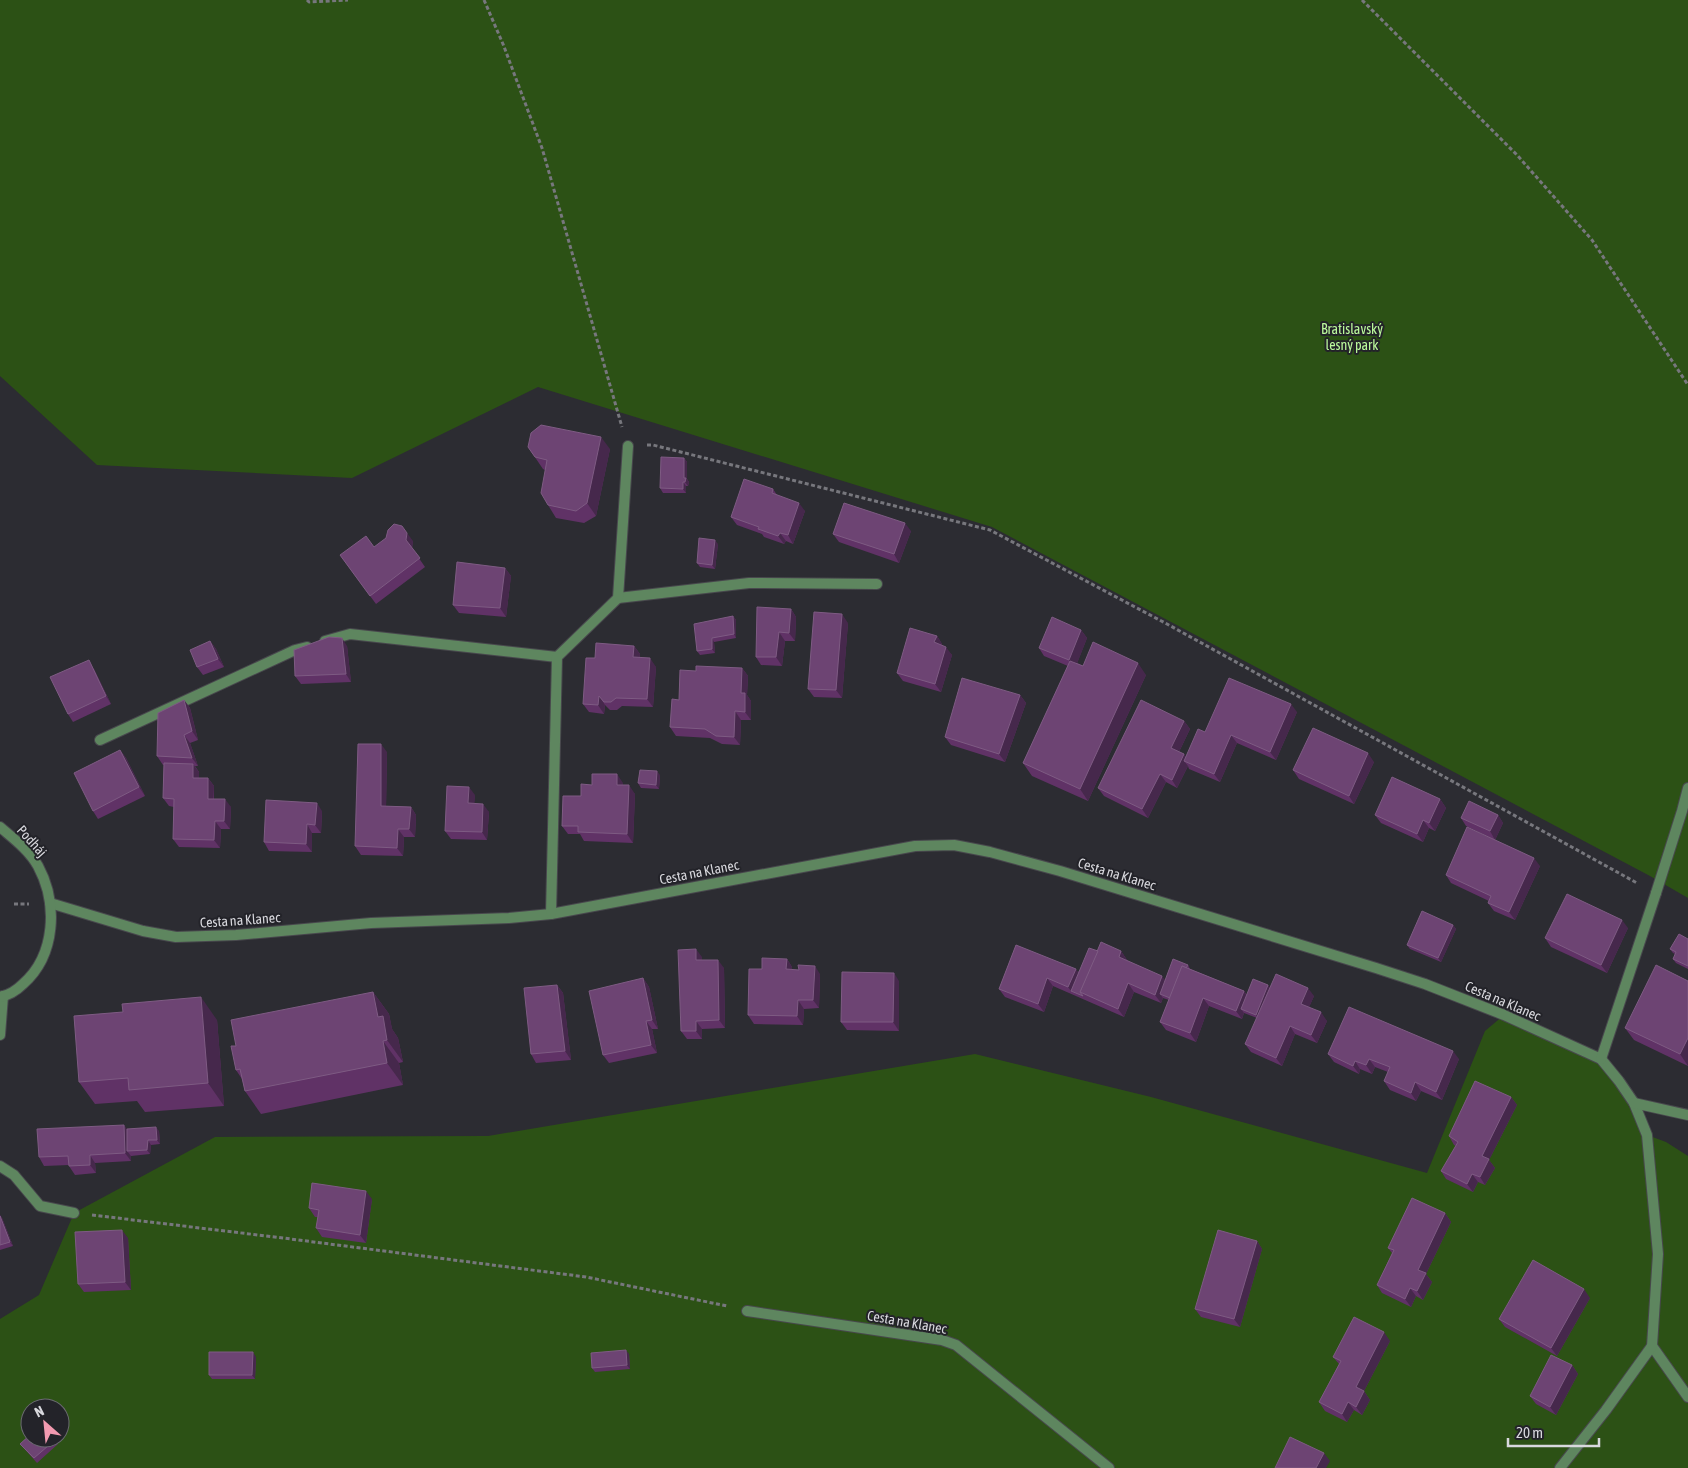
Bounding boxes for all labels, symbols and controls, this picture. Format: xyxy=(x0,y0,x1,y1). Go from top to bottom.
park label: Bratislavský lesný park xyxy=(1321,321,1383,353)
street label: Podháj xyxy=(14,822,50,860)
street label: Cesta na Klanec xyxy=(1076,855,1159,894)
street label: Cesta na Klanec xyxy=(658,856,741,888)
street label: Cesta na Klanec xyxy=(199,909,282,931)
street label: Cesta na Klanec xyxy=(1463,978,1544,1024)
street label: Cesta na Klanec xyxy=(866,1307,949,1337)
north arrow xyxy=(20,1398,70,1448)
text: N xyxy=(32,1402,46,1420)
scale bar xyxy=(1508,1416,1599,1448)
text: 20 m xyxy=(1516,1424,1543,1441)

